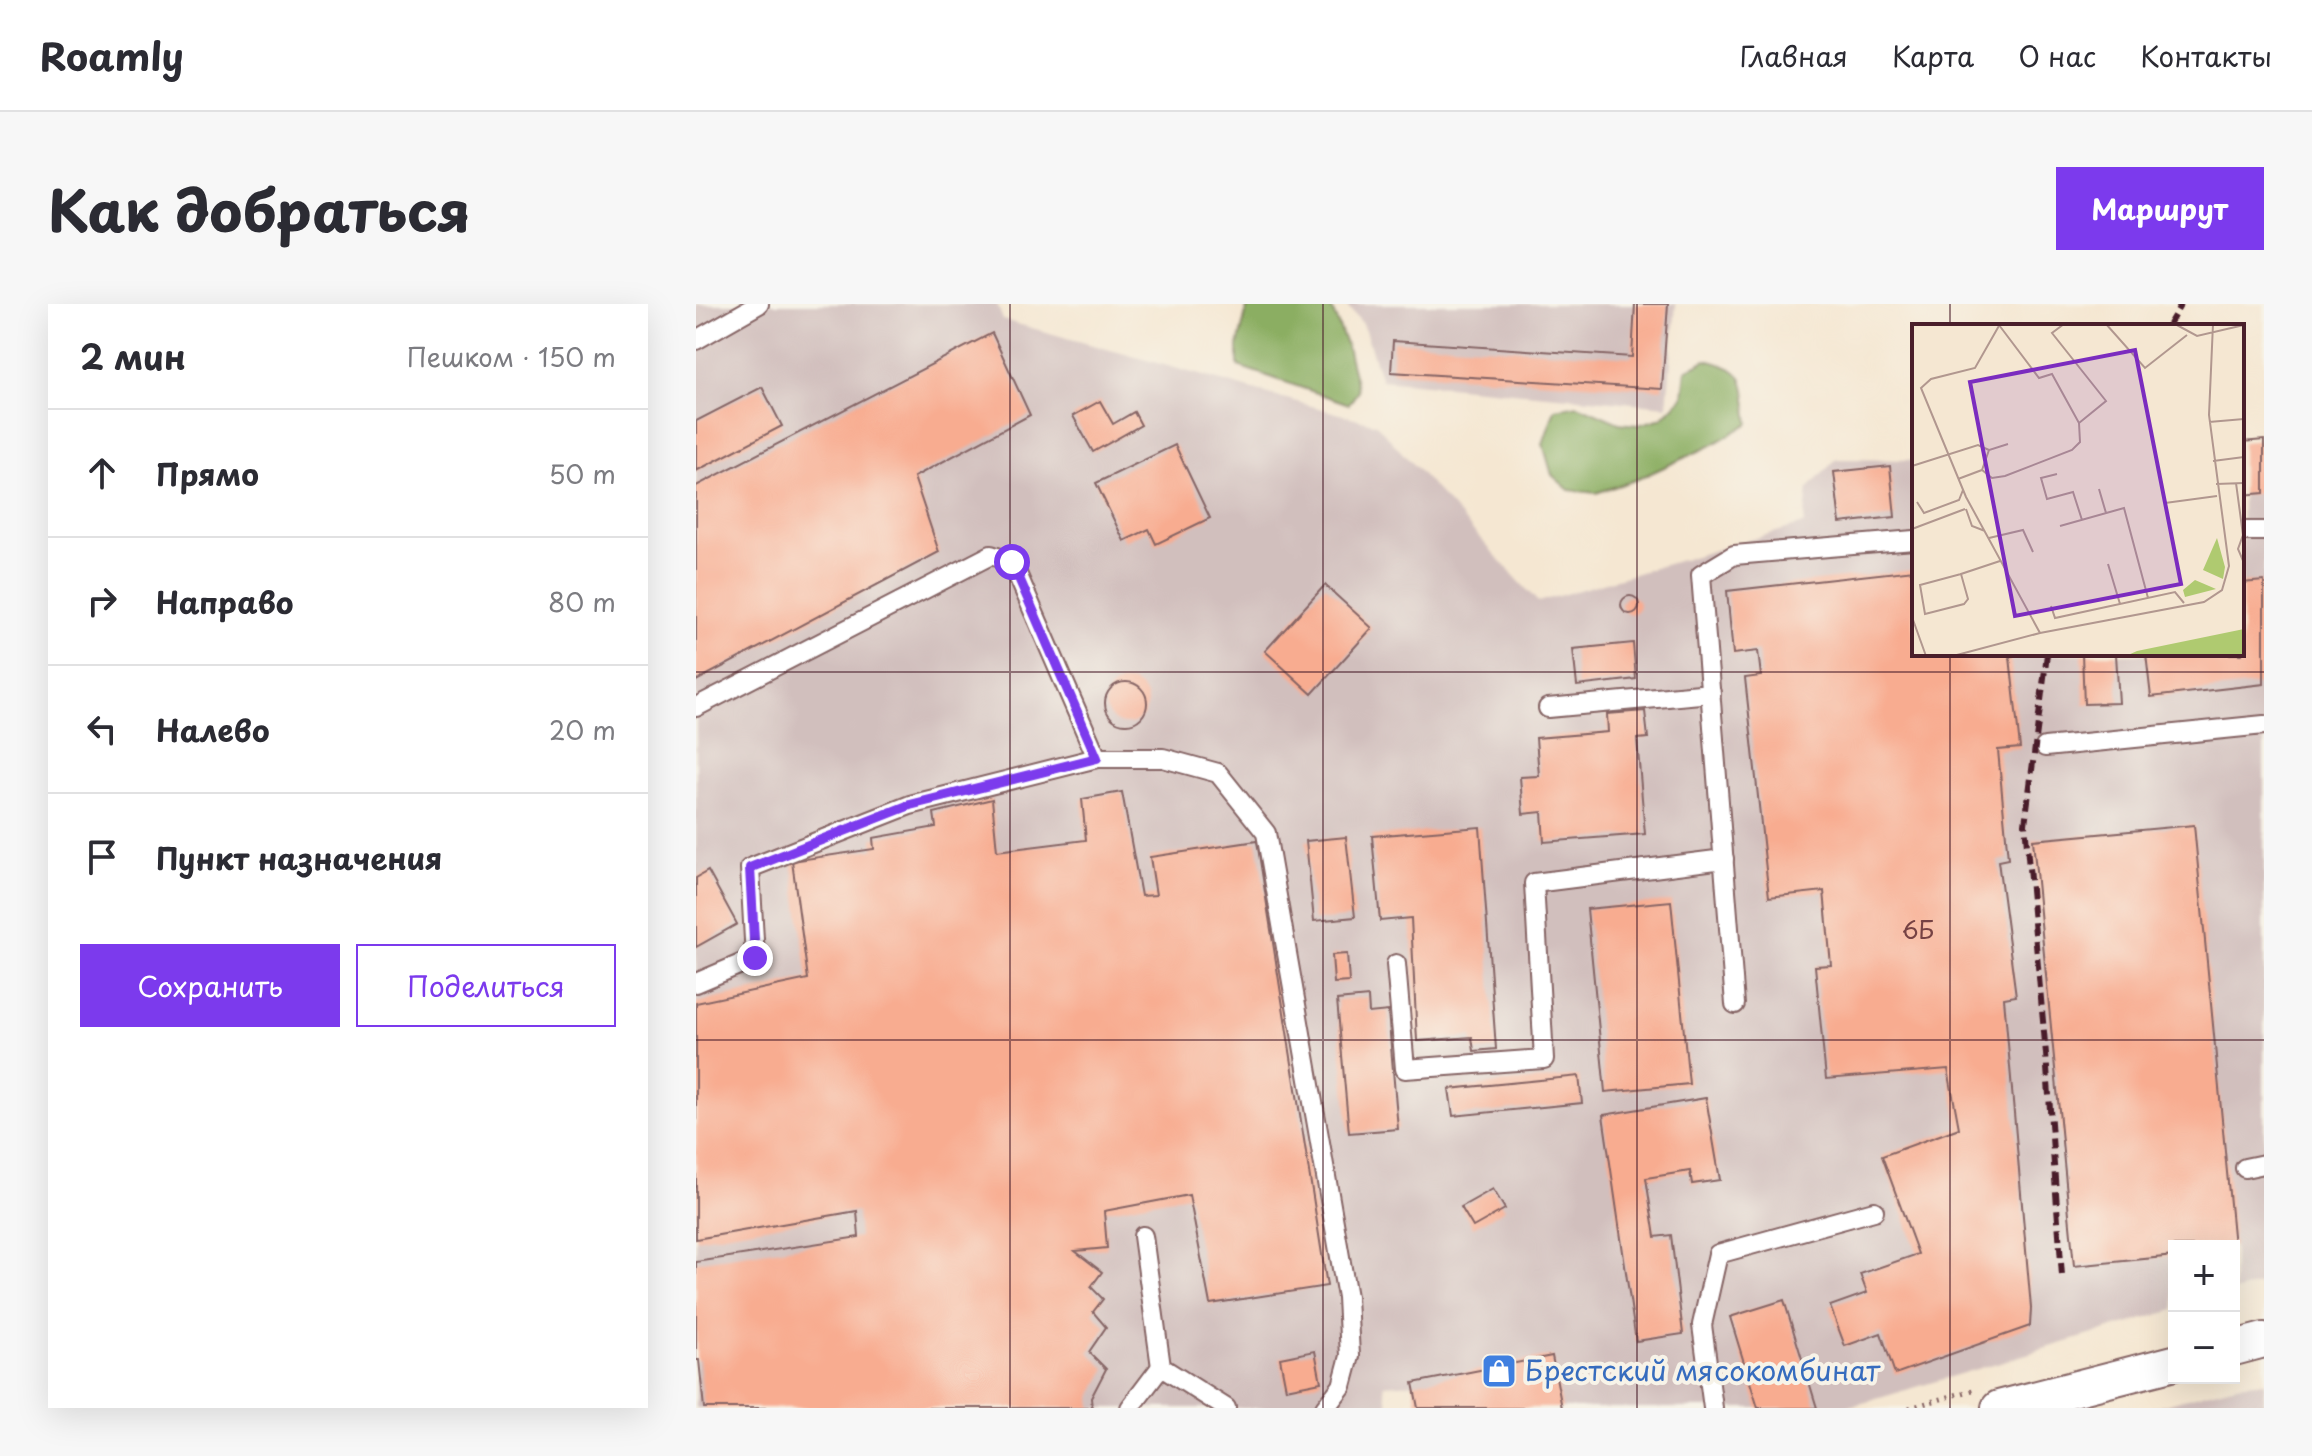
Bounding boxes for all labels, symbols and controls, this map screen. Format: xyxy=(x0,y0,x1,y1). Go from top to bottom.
text: Roamly xyxy=(40,27,184,84)
text: Главная xyxy=(1740,34,1848,77)
text: Карта xyxy=(1892,34,1974,77)
text: О нас xyxy=(2018,34,2096,77)
text: Контакты xyxy=(2140,34,2272,77)
text: Как добраться xyxy=(48,166,471,251)
button: Маршрут xyxy=(2056,167,2264,250)
inset map xyxy=(1912,324,2244,656)
text: 2 мин xyxy=(80,330,186,382)
text: Пешком · 150 m xyxy=(407,337,616,376)
icon: ahead xyxy=(80,451,124,495)
text: Прямо xyxy=(156,451,259,496)
text: 50 m xyxy=(549,454,616,493)
route start xyxy=(994,544,1030,580)
icon: right xyxy=(80,579,124,623)
text: Направо xyxy=(156,579,294,624)
text: 80 m xyxy=(548,582,616,621)
icon: left xyxy=(80,707,124,751)
text: Налево xyxy=(156,707,270,752)
text: 20 m xyxy=(549,710,616,749)
icon: arrive xyxy=(80,835,124,879)
text: Пункт назначения xyxy=(156,835,442,880)
house number: 6Б xyxy=(1902,911,1934,947)
route end xyxy=(737,940,773,976)
button: Сохранить xyxy=(80,944,340,1027)
button: Поделиться xyxy=(356,944,616,1027)
map controls xyxy=(2168,1240,2240,1384)
button: + xyxy=(2168,1240,2240,1312)
button: − xyxy=(2168,1312,2240,1384)
place label: Брестский мясокомбинат xyxy=(1525,1348,1881,1391)
shop icon: Брестский мясокомбинат xyxy=(1480,1352,1518,1390)

